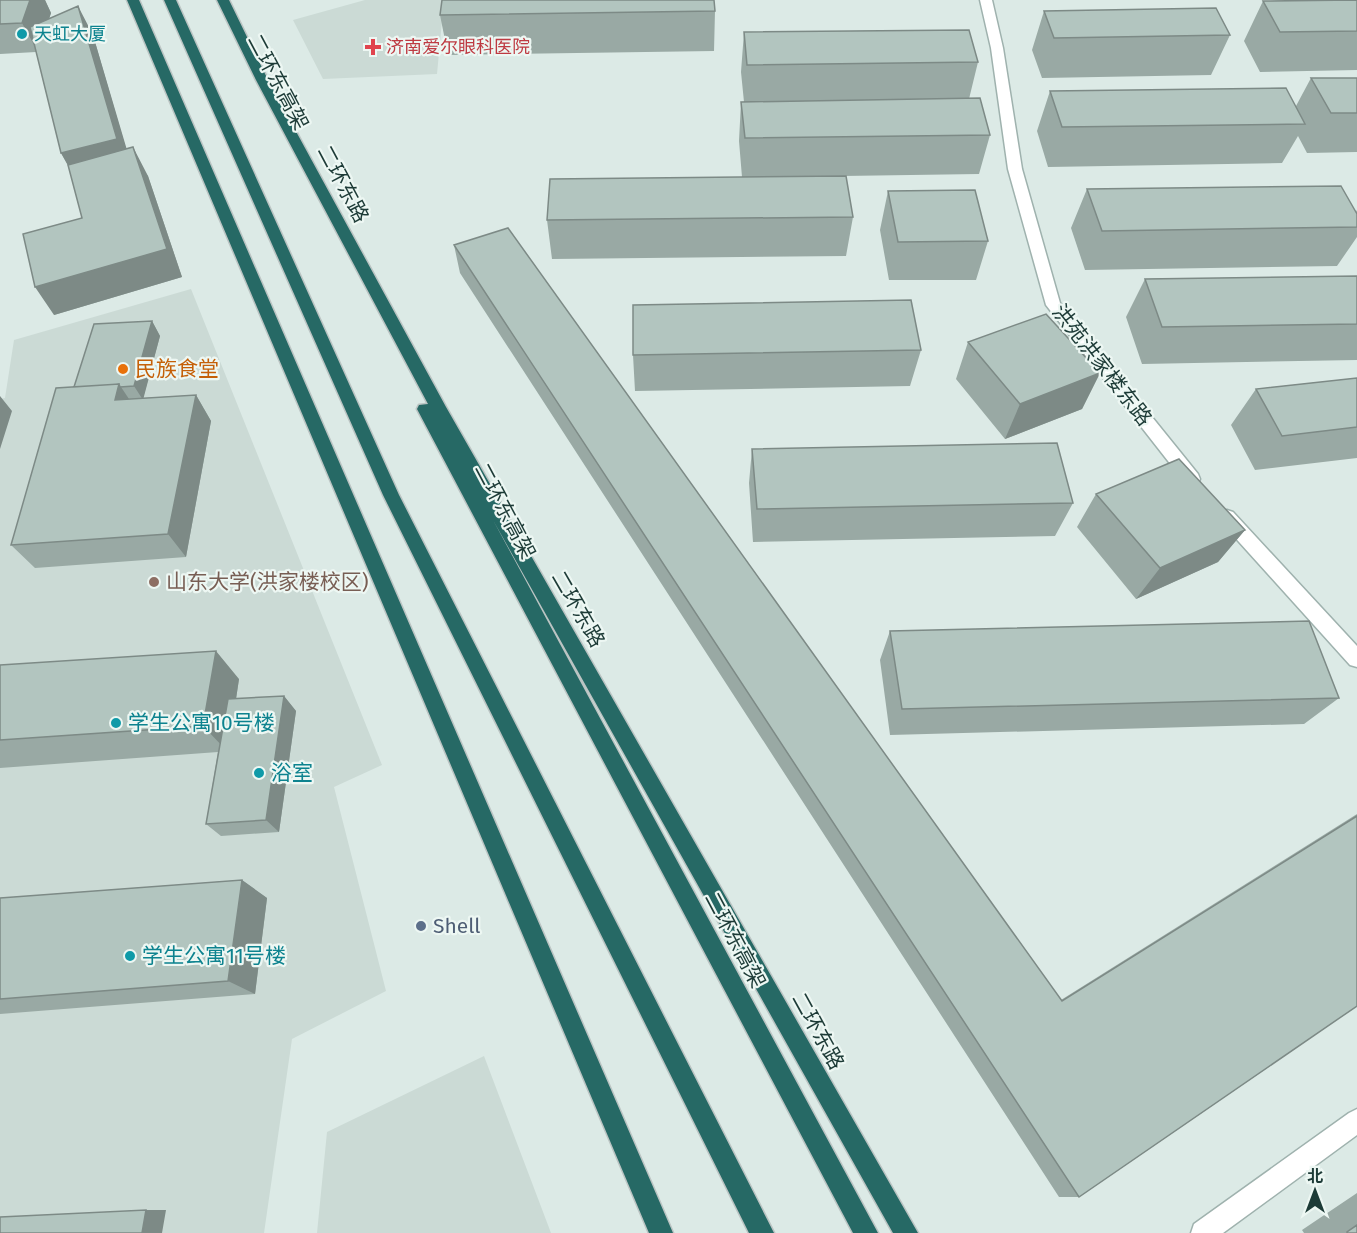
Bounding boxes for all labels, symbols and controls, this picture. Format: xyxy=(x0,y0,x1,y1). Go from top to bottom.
place label: 天虹大厦 xyxy=(34,23,106,45)
marker: 天虹大厦 xyxy=(15,27,29,41)
street label: 二环东高架 xyxy=(242,30,314,134)
place label: 济南爱尔眼科医院 xyxy=(386,36,530,58)
marker: 济南爱尔眼科医院 xyxy=(364,38,382,56)
street label: 二环东路 xyxy=(312,141,374,227)
street label: 洪苑洪家楼东路 xyxy=(1047,299,1157,431)
place label: 民族食堂 xyxy=(135,356,219,382)
marker: 民族食堂 xyxy=(116,362,130,376)
street label: 二环东高架 xyxy=(469,459,541,563)
street label: 二环东路 xyxy=(546,566,610,652)
place label: 山东大学(洪家楼校区) xyxy=(166,569,369,595)
marker: 山东大学(洪家楼校区) xyxy=(147,575,161,589)
place label: 学生公寓10号楼 xyxy=(128,710,275,736)
marker: 学生公寓10号楼 xyxy=(109,716,123,730)
place label: 浴室 xyxy=(271,760,313,786)
marker: 浴室 xyxy=(252,766,266,780)
street label: 二环东高架 xyxy=(699,888,771,992)
place label: Shell xyxy=(433,913,481,939)
marker: Shell xyxy=(414,919,428,933)
place label: 学生公寓11号楼 xyxy=(142,943,286,969)
marker: 学生公寓11号楼 xyxy=(123,949,137,963)
street label: 二环东路 xyxy=(786,988,850,1074)
north arrow xyxy=(1285,1161,1345,1221)
text: 北 xyxy=(1307,1167,1323,1186)

